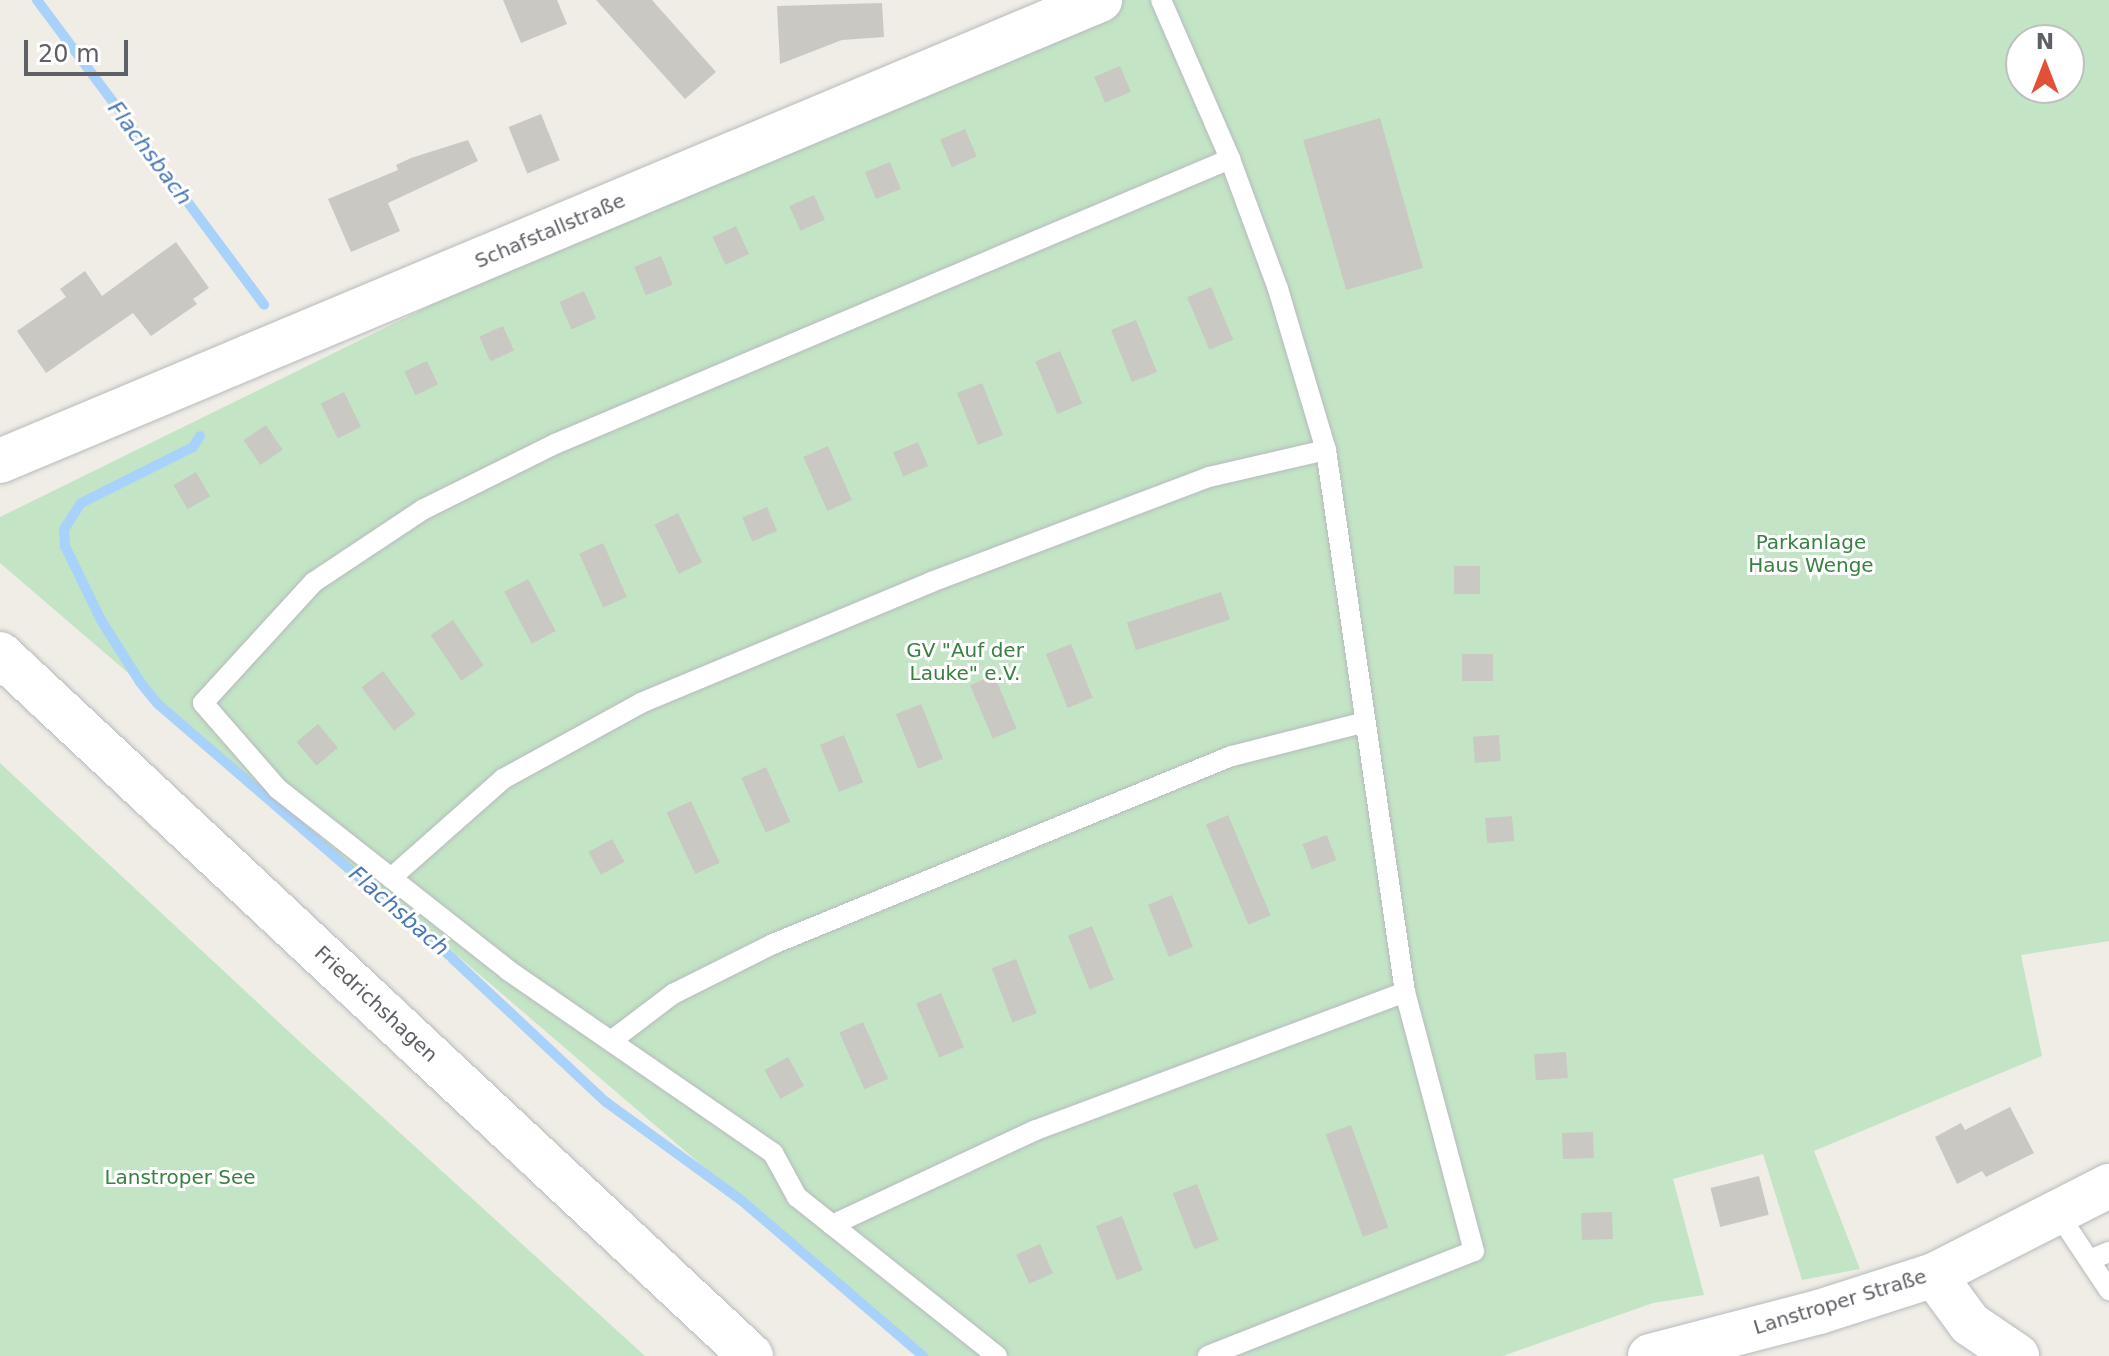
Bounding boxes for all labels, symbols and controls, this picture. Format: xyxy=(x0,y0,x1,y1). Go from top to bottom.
scale bar xyxy=(28,24,132,74)
north arrow xyxy=(2005,24,2085,104)
text: N xyxy=(2036,29,2054,54)
text: 20 m xyxy=(38,40,100,68)
water label: Flachsbach xyxy=(102,96,198,210)
street label: Schafstallstraße xyxy=(471,189,629,273)
park label: Parkanlage Haus Wenge xyxy=(1748,531,1874,578)
park label: GV "Auf der Lauke" e.V. xyxy=(906,638,1024,685)
water label: Flachsbach xyxy=(344,861,454,961)
street label: Friedrichshagen xyxy=(310,941,442,1067)
park label: Lanstroper See xyxy=(104,1165,256,1189)
street label: Lanstroper Straße xyxy=(1750,1264,1930,1340)

